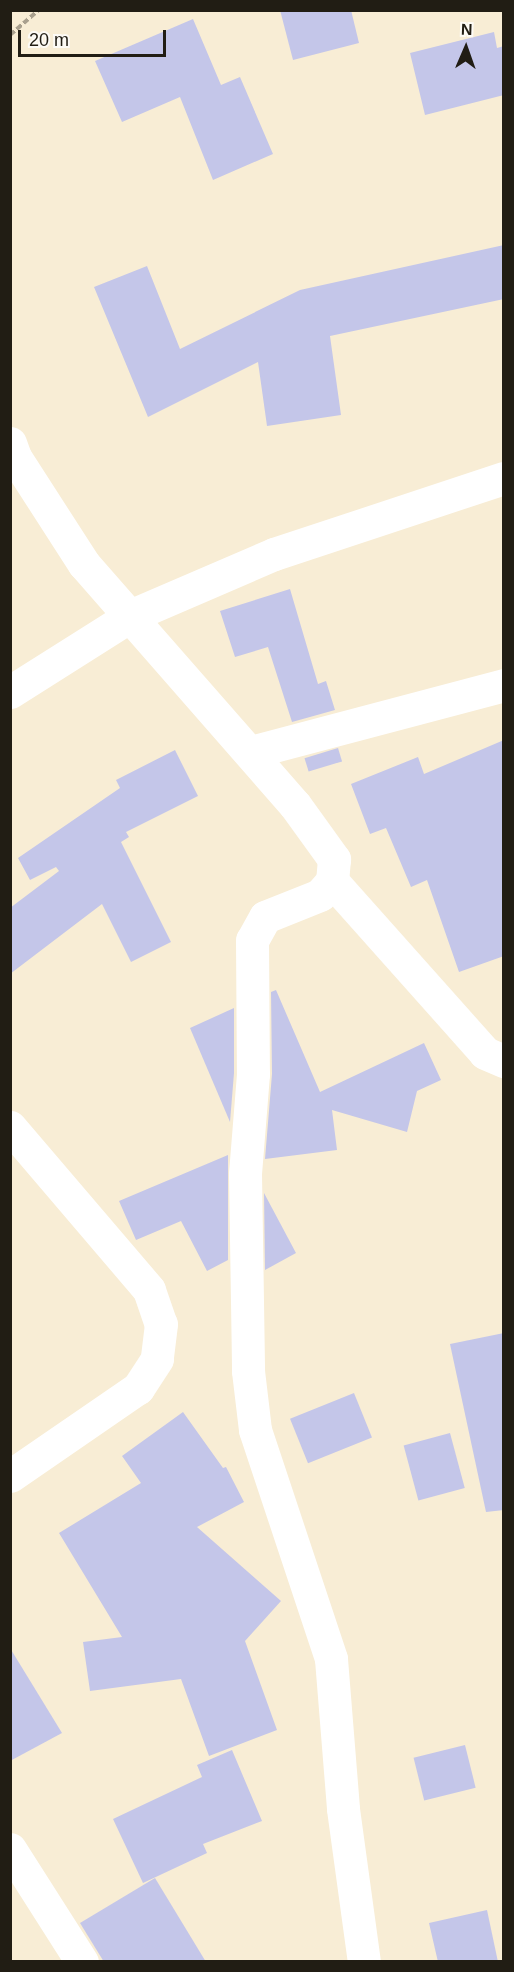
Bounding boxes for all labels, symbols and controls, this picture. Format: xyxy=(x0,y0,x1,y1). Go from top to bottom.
scale bar xyxy=(21,18,170,56)
north arrow xyxy=(436,18,496,78)
text: N xyxy=(461,21,473,38)
text: 20 m xyxy=(29,30,69,50)

